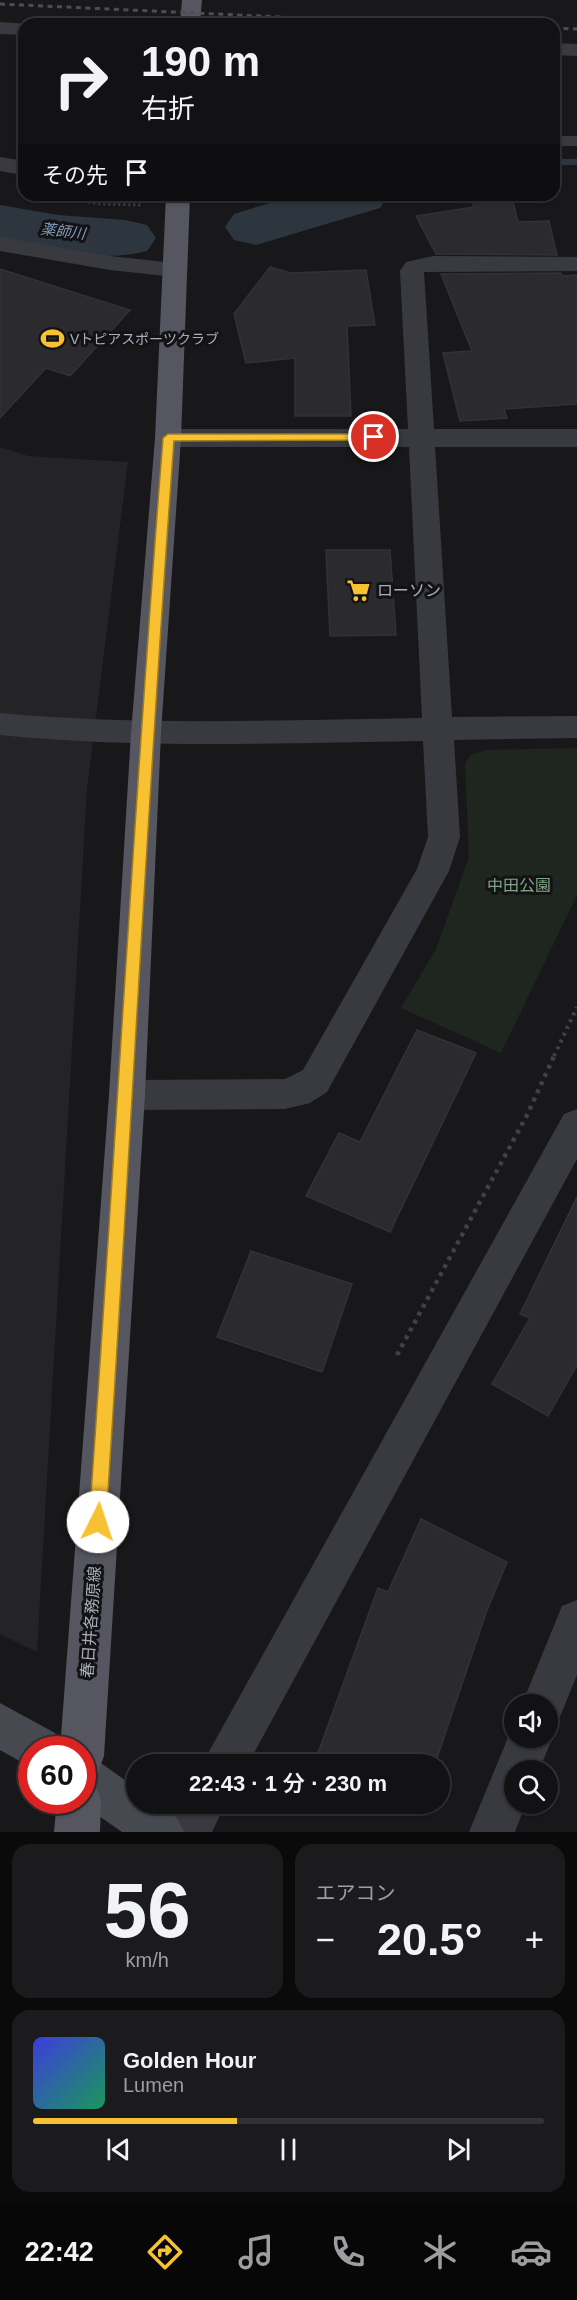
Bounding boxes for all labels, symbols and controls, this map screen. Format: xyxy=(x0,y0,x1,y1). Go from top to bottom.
text: 190 m xyxy=(141,38,260,85)
icon: right xyxy=(42,42,120,120)
text: 右折 xyxy=(141,94,195,124)
icon: arrive xyxy=(120,156,153,189)
text: その先 xyxy=(42,163,108,188)
water label: 薬師川 xyxy=(40,220,88,242)
sports icon: Vトピアスポーツクラブ xyxy=(39,326,65,352)
place label: Vトピアスポーツクラブ xyxy=(70,331,219,347)
pin xyxy=(348,411,399,462)
icon: arrive xyxy=(357,420,390,453)
supermarket icon: ローソン xyxy=(346,577,372,603)
place label: ローソン xyxy=(377,582,441,599)
park label: 中田公園 xyxy=(487,877,551,894)
position arrow xyxy=(66,1490,130,1554)
street label: 春日井各務原線 xyxy=(79,1566,103,1678)
map controls xyxy=(504,1694,558,1814)
button: sound xyxy=(504,1694,558,1748)
speed limit sign: 60 xyxy=(18,1736,96,1814)
button: search xyxy=(504,1760,558,1814)
text: 22:43 · 1 分 · 230 m xyxy=(189,1771,387,1796)
text: 56 xyxy=(104,1866,191,1954)
text: エアコン xyxy=(316,1882,396,1904)
text: 20.5° xyxy=(377,1914,483,1965)
text: − xyxy=(316,1921,335,1958)
text: + xyxy=(525,1921,544,1958)
text: km/h xyxy=(126,1949,169,1971)
text: Golden Hour xyxy=(123,2048,256,2073)
text: Lumen xyxy=(123,2074,184,2096)
icon: previous xyxy=(102,2133,135,2166)
icon: pause xyxy=(272,2133,305,2166)
icon: next xyxy=(442,2133,475,2166)
icon: directions xyxy=(144,2231,186,2273)
icon: music xyxy=(235,2231,277,2273)
icon: phone xyxy=(327,2231,369,2273)
icon: climate xyxy=(419,2231,461,2273)
icon: car xyxy=(510,2231,552,2273)
text: 22:42 xyxy=(25,2237,94,2267)

